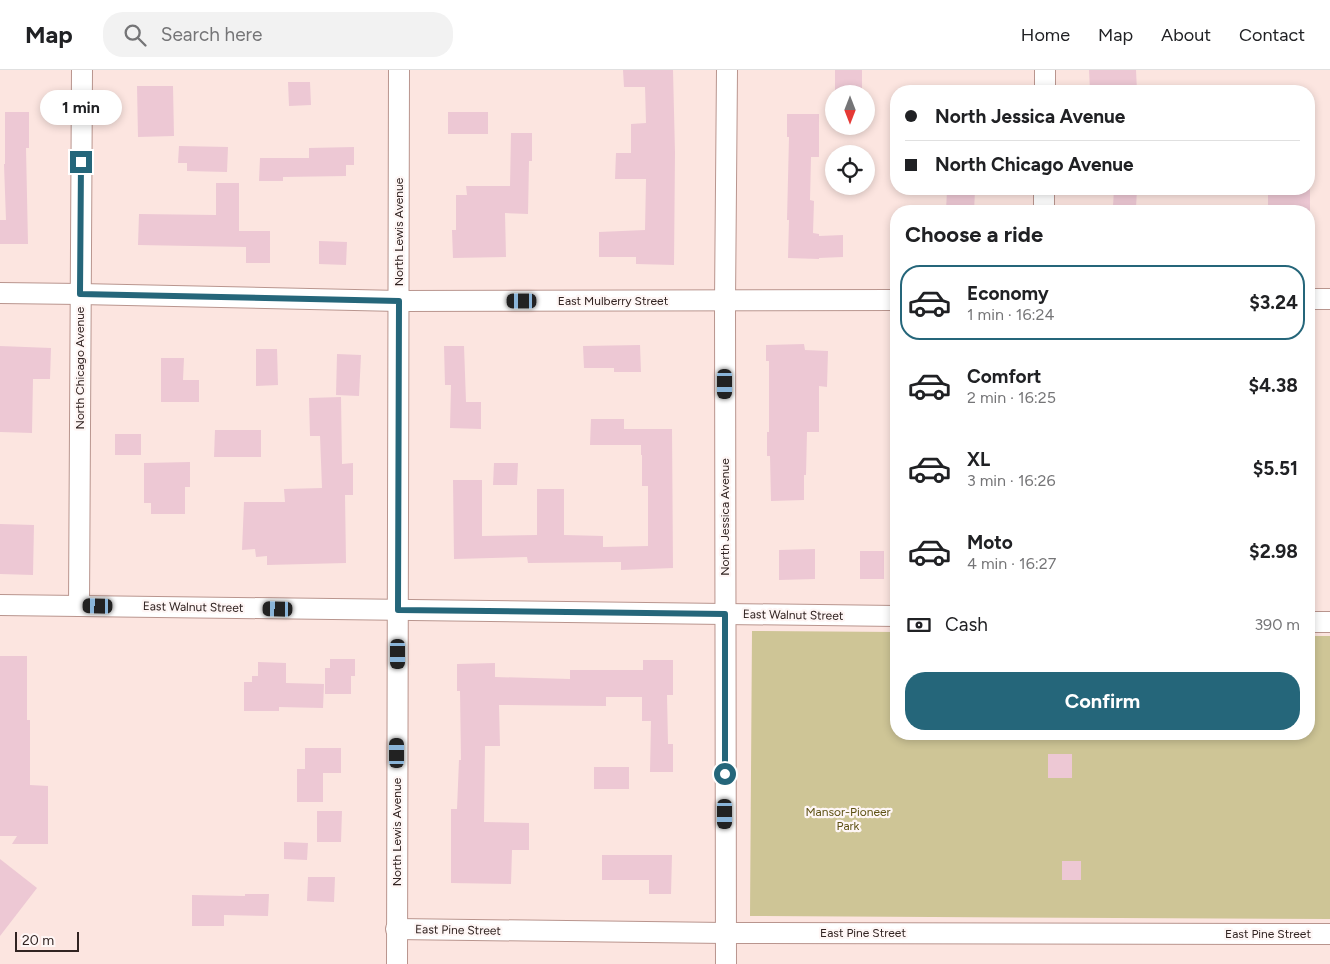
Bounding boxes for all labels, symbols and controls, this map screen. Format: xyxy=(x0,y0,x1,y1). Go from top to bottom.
search box xyxy=(103,12,453,57)
text: Map xyxy=(25,20,73,49)
icon: search xyxy=(121,21,149,49)
text: Search here xyxy=(161,23,262,46)
text: Home xyxy=(1021,24,1070,46)
text: Map xyxy=(1098,24,1133,46)
text: About xyxy=(1161,24,1211,46)
text: Contact xyxy=(1239,24,1305,46)
north arrow xyxy=(825,85,875,135)
map controls xyxy=(825,85,875,195)
callout: 1 min xyxy=(40,89,122,124)
text: 1 min xyxy=(62,98,100,117)
text: North Jessica Avenue xyxy=(935,105,1125,128)
button: locate xyxy=(825,145,875,195)
route end xyxy=(70,151,92,173)
text: North Chicago Avenue xyxy=(935,153,1134,176)
street label: North Lewis Avenue xyxy=(392,177,406,286)
text: Choose a ride xyxy=(905,221,1043,248)
icon: car xyxy=(907,280,952,325)
text: Economy xyxy=(967,282,1049,305)
text: $3.24 xyxy=(1249,291,1298,314)
car xyxy=(507,294,537,309)
street label: East Mulberry Street xyxy=(558,294,669,308)
text: 1 min · 16:24 xyxy=(967,305,1054,324)
street label: North Chicago Avenue xyxy=(73,306,87,429)
icon: car xyxy=(907,363,952,408)
text: Comfort xyxy=(967,365,1042,388)
car xyxy=(717,369,732,399)
text: $4.38 xyxy=(1249,374,1298,397)
text: 2 min · 16:25 xyxy=(967,388,1056,407)
icon: car xyxy=(907,446,952,491)
text: XL xyxy=(967,448,990,471)
text: $5.51 xyxy=(1253,457,1298,480)
street label: North Jessica Avenue xyxy=(718,458,732,576)
text: 3 min · 16:26 xyxy=(967,471,1056,490)
icon: car xyxy=(907,529,952,574)
text: Moto xyxy=(967,531,1013,554)
text: $2.98 xyxy=(1249,540,1298,563)
text: 4 min · 16:27 xyxy=(967,554,1056,573)
car xyxy=(82,598,113,614)
street label: East Walnut Street xyxy=(143,599,244,615)
car xyxy=(262,601,293,617)
street label: East Walnut Street xyxy=(743,607,844,623)
icon: cash xyxy=(905,611,933,639)
text: Cash xyxy=(945,613,988,636)
text: 390 m xyxy=(1254,615,1300,634)
car xyxy=(390,639,405,669)
button: Confirm xyxy=(905,672,1300,730)
car xyxy=(389,738,404,768)
route start xyxy=(714,763,736,785)
street label: North Lewis Avenue xyxy=(390,777,404,886)
car xyxy=(717,799,732,829)
park label: Mansor-Pioneer Park xyxy=(805,805,891,833)
street label: East Pine Street xyxy=(415,922,502,938)
street label: East Pine Street xyxy=(820,926,906,940)
street label: East Pine Street xyxy=(1225,927,1311,941)
scale bar xyxy=(15,929,79,952)
text: 20 m xyxy=(22,932,54,949)

